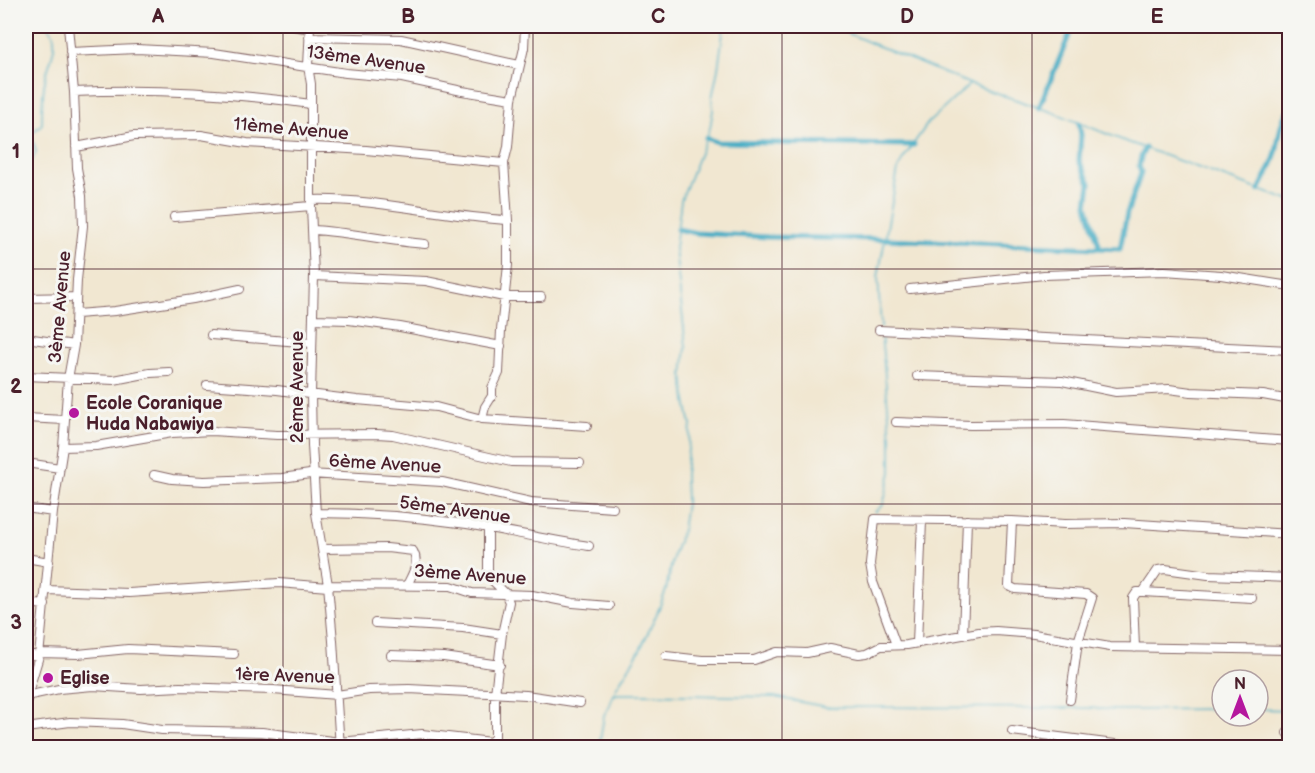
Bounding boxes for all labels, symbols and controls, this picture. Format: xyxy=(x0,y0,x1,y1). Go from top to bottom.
text: A xyxy=(151,5,165,29)
text: B xyxy=(401,5,415,29)
text: C xyxy=(651,5,665,29)
text: D xyxy=(900,5,914,29)
text: E xyxy=(1151,5,1164,29)
street label: 13ème Avenue xyxy=(305,41,427,79)
street label: 11ème Avenue xyxy=(233,114,350,145)
text: 1 xyxy=(12,140,20,164)
street label: 3ème Avenue xyxy=(45,250,75,364)
street label: 2ème Avenue xyxy=(287,331,308,443)
text: 2 xyxy=(10,375,22,399)
place label: Ecole Coranique Huda Nabawiya xyxy=(86,393,223,435)
marker: Ecole Coranique Huda Nabawiya xyxy=(67,406,81,420)
street label: 6ème Avenue xyxy=(328,451,442,477)
street label: 5ème Avenue xyxy=(398,492,512,528)
street label: 3ème Avenue xyxy=(413,561,527,589)
text: 3 xyxy=(10,611,22,635)
street label: 1ère Avenue xyxy=(235,664,336,688)
place label: Eglise xyxy=(60,668,110,689)
north arrow xyxy=(1210,668,1270,728)
marker: Eglise xyxy=(41,671,55,685)
text: N xyxy=(1234,675,1246,694)

